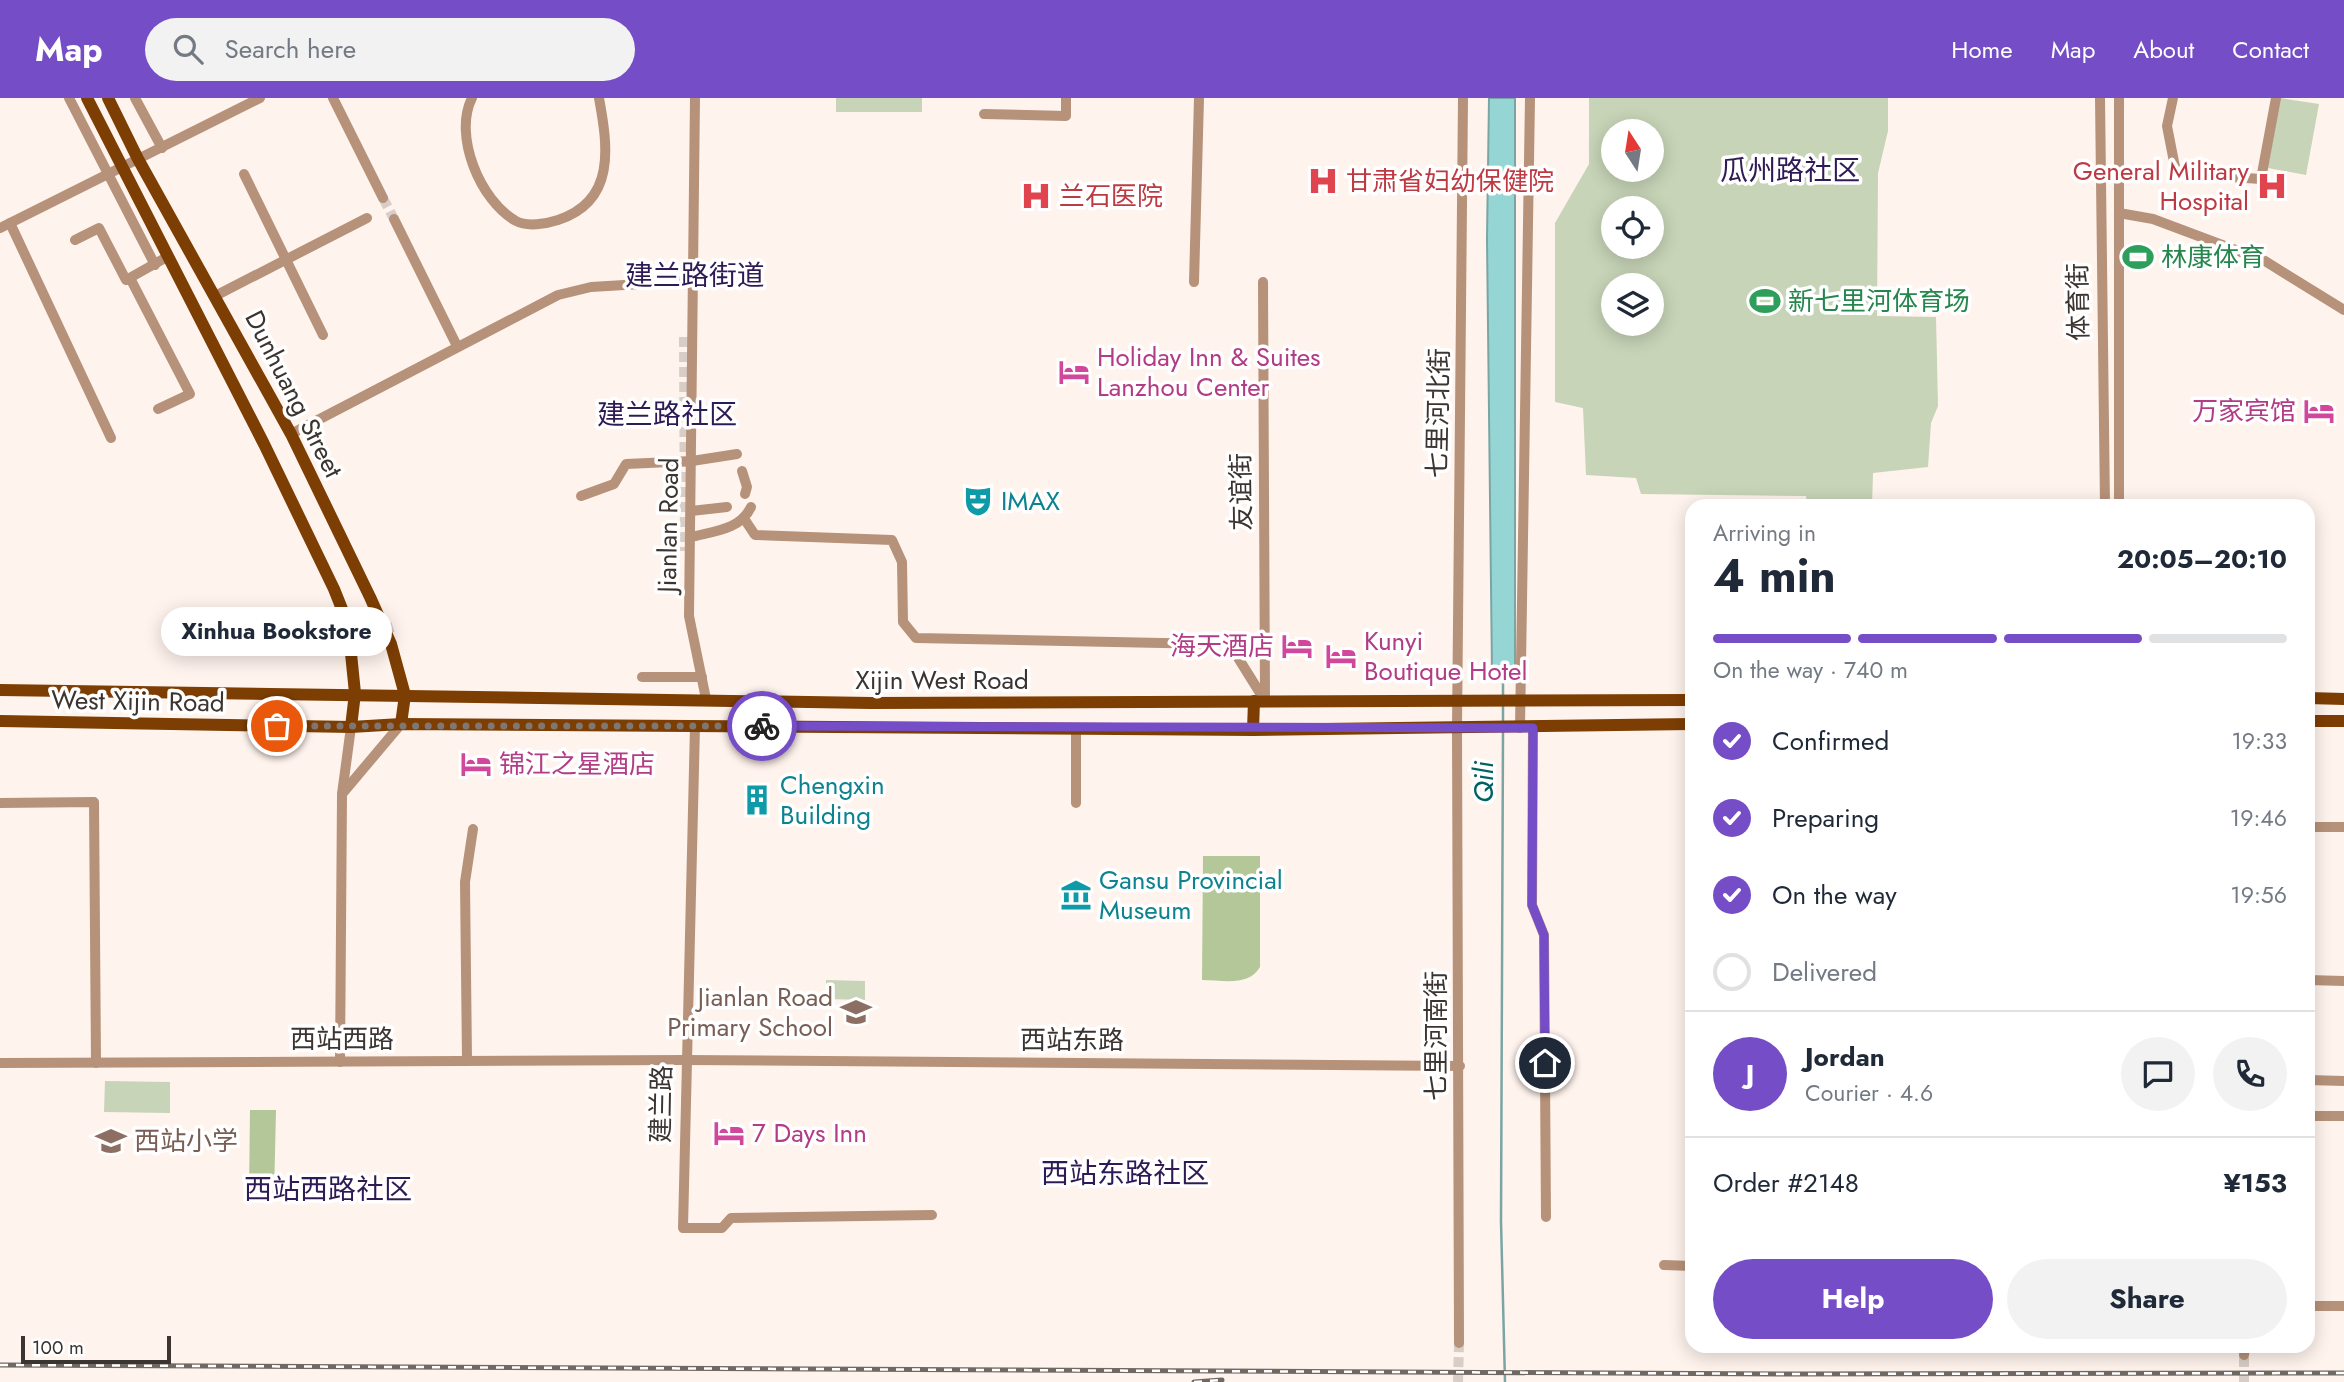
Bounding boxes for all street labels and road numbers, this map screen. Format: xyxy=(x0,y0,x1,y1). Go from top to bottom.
street label: 体育街 xyxy=(2058,263,2098,341)
street label: Dunhuang Street xyxy=(236,304,353,485)
street label: 七里河北街 xyxy=(1418,348,1458,478)
street label: 友谊街 xyxy=(1221,453,1261,531)
street label: Jianlan Road xyxy=(648,457,688,596)
street label: Xijin West Road xyxy=(855,661,1029,699)
street label: West Xijin Road xyxy=(51,680,225,722)
street label: 七里河南街 xyxy=(1417,971,1455,1101)
street label: 西站西路 xyxy=(290,1020,394,1058)
street label: 西站东路 xyxy=(1020,1021,1124,1059)
street label: 建兰路 xyxy=(641,1065,681,1143)

